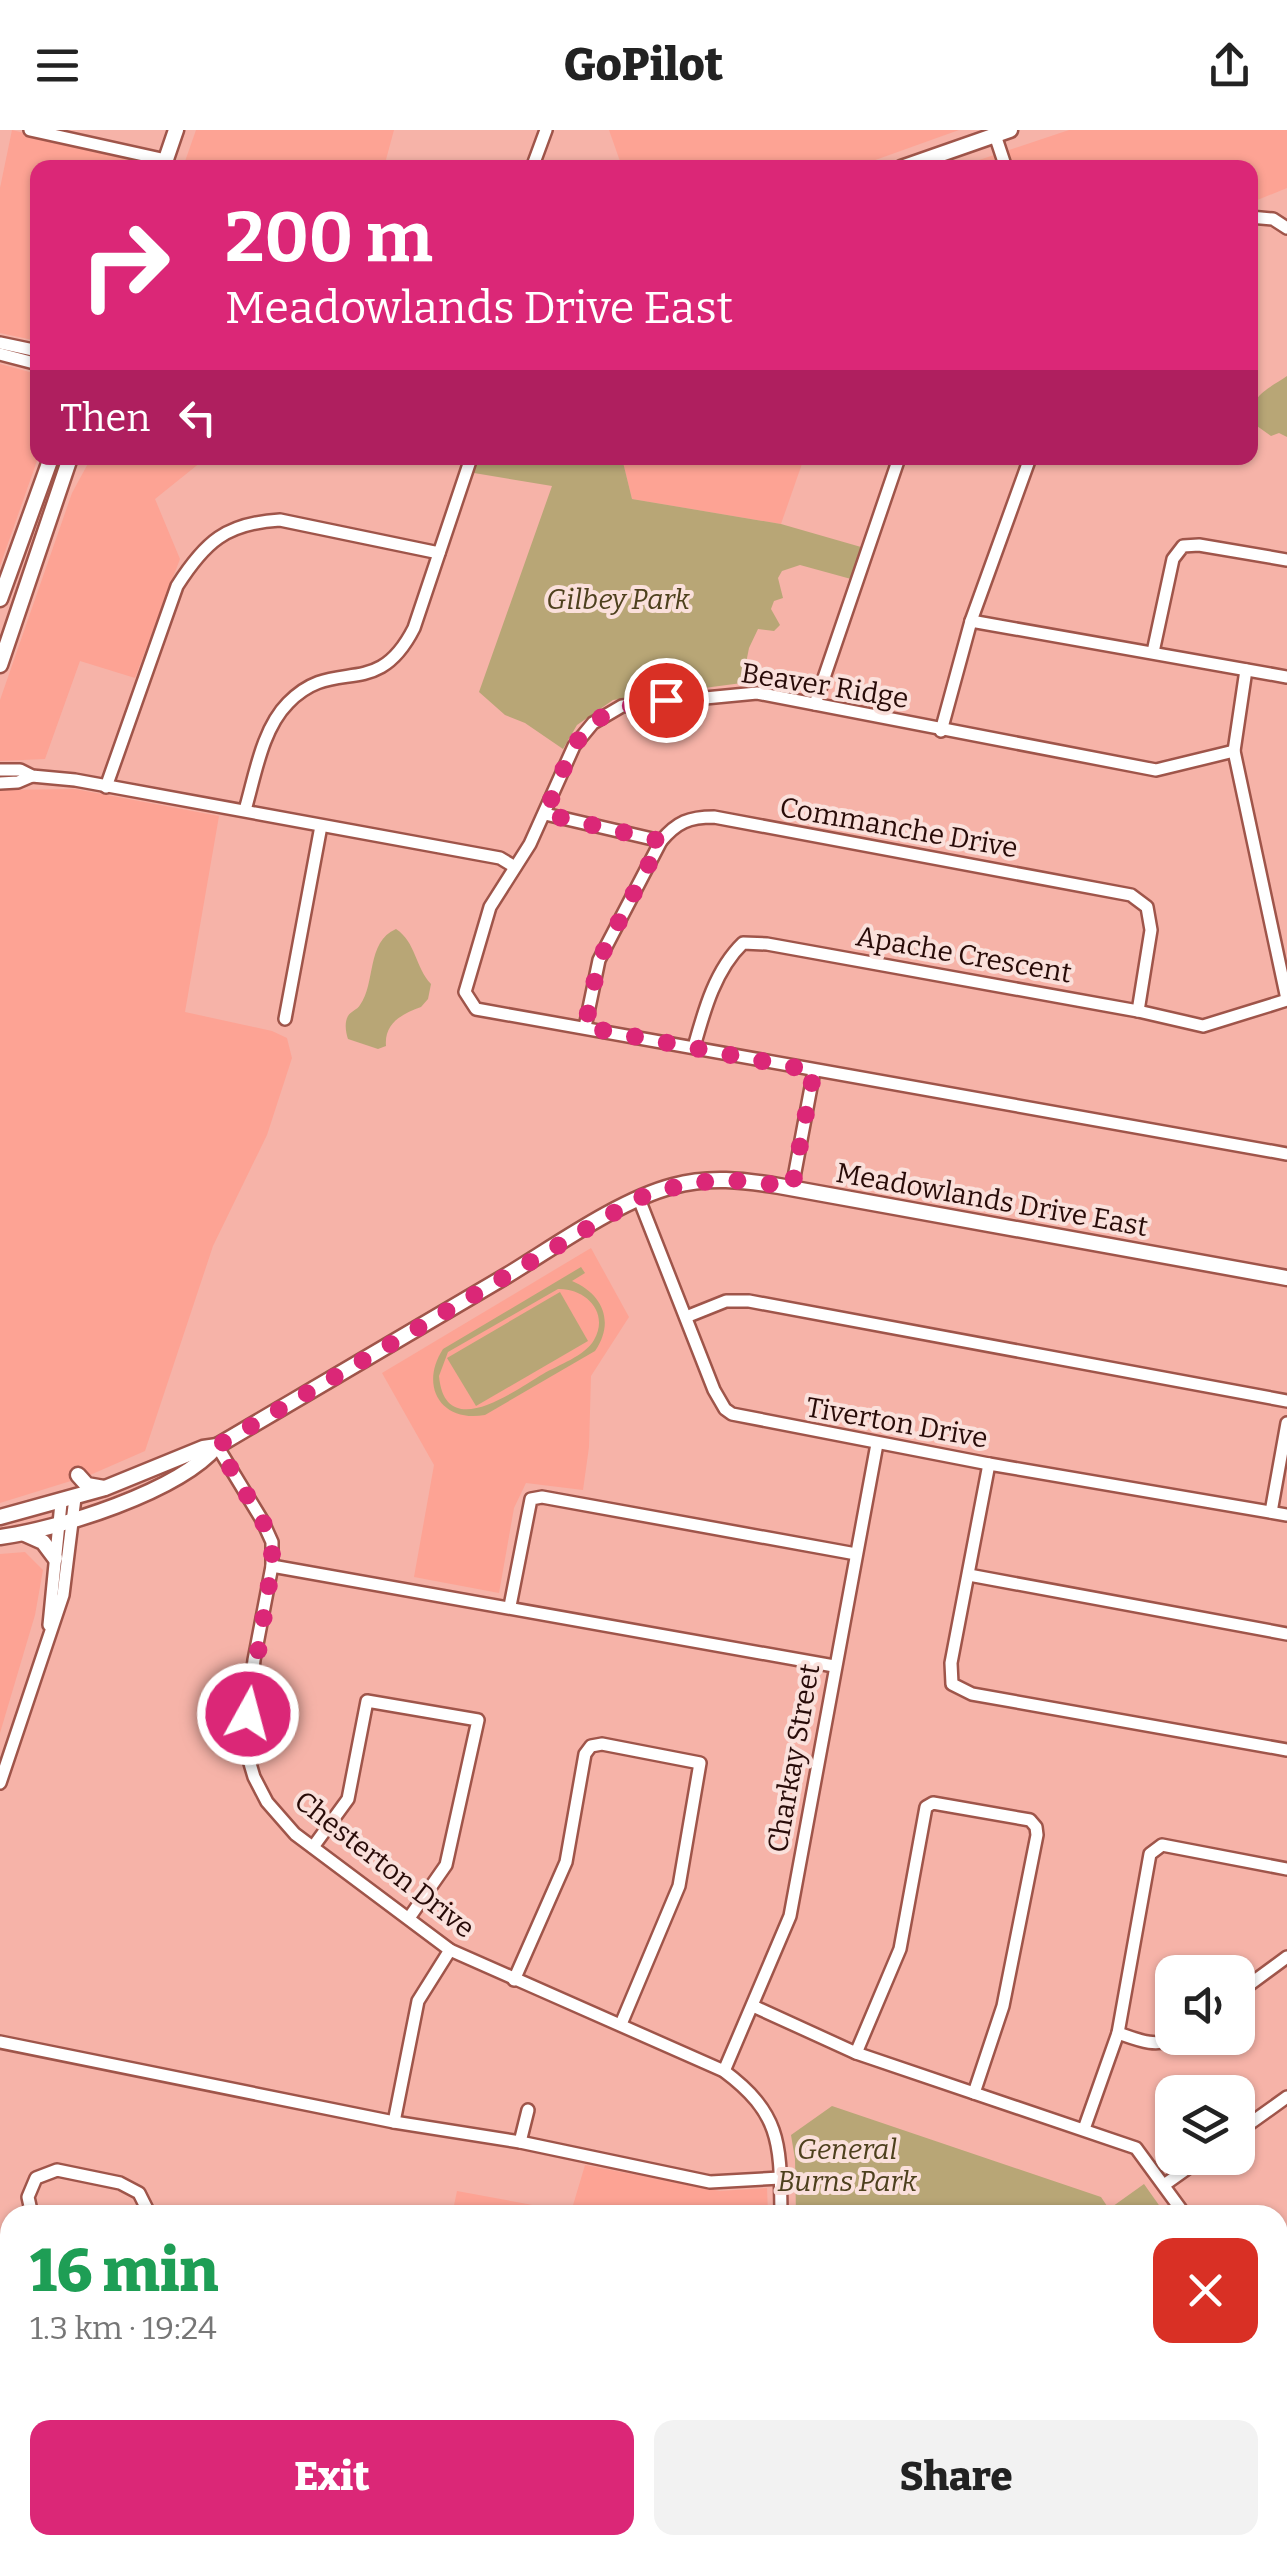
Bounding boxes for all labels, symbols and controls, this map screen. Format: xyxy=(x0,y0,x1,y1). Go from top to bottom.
icon: menu xyxy=(30,38,85,93)
text: GoPilot xyxy=(564,38,723,92)
icon: share xyxy=(1202,38,1257,93)
text: 200 m xyxy=(225,196,433,280)
icon: right xyxy=(60,200,190,330)
text: Meadowlands Drive East xyxy=(225,281,733,335)
icon: left xyxy=(170,390,225,445)
text: Then xyxy=(60,395,150,441)
park label: Gilbey Park xyxy=(546,583,691,616)
street label: Beaver Ridge xyxy=(739,656,911,715)
pin xyxy=(624,658,709,743)
icon: arrive xyxy=(639,673,694,728)
street label: Commanche Drive xyxy=(777,790,1020,865)
street label: Apache Crescent xyxy=(854,919,1074,990)
street label: Meadowlands Drive East xyxy=(833,1156,1150,1243)
street label: Tiverton Drive xyxy=(804,1390,990,1455)
street label: Charkay Street xyxy=(761,1661,826,1855)
position arrow xyxy=(196,1662,300,1766)
street label: Chesterton Drive xyxy=(288,1784,481,1945)
map controls xyxy=(1155,1955,1255,2175)
button: sound xyxy=(1155,1955,1255,2055)
button: layers xyxy=(1155,2075,1255,2175)
park label: General Burns Park xyxy=(777,2133,918,2198)
text: 16 min xyxy=(30,2235,218,2307)
button: close xyxy=(1153,2238,1258,2343)
text: 1.3 km · 19:24 xyxy=(30,2309,217,2347)
button: Exit xyxy=(30,2420,634,2535)
button: Share xyxy=(654,2420,1258,2535)

